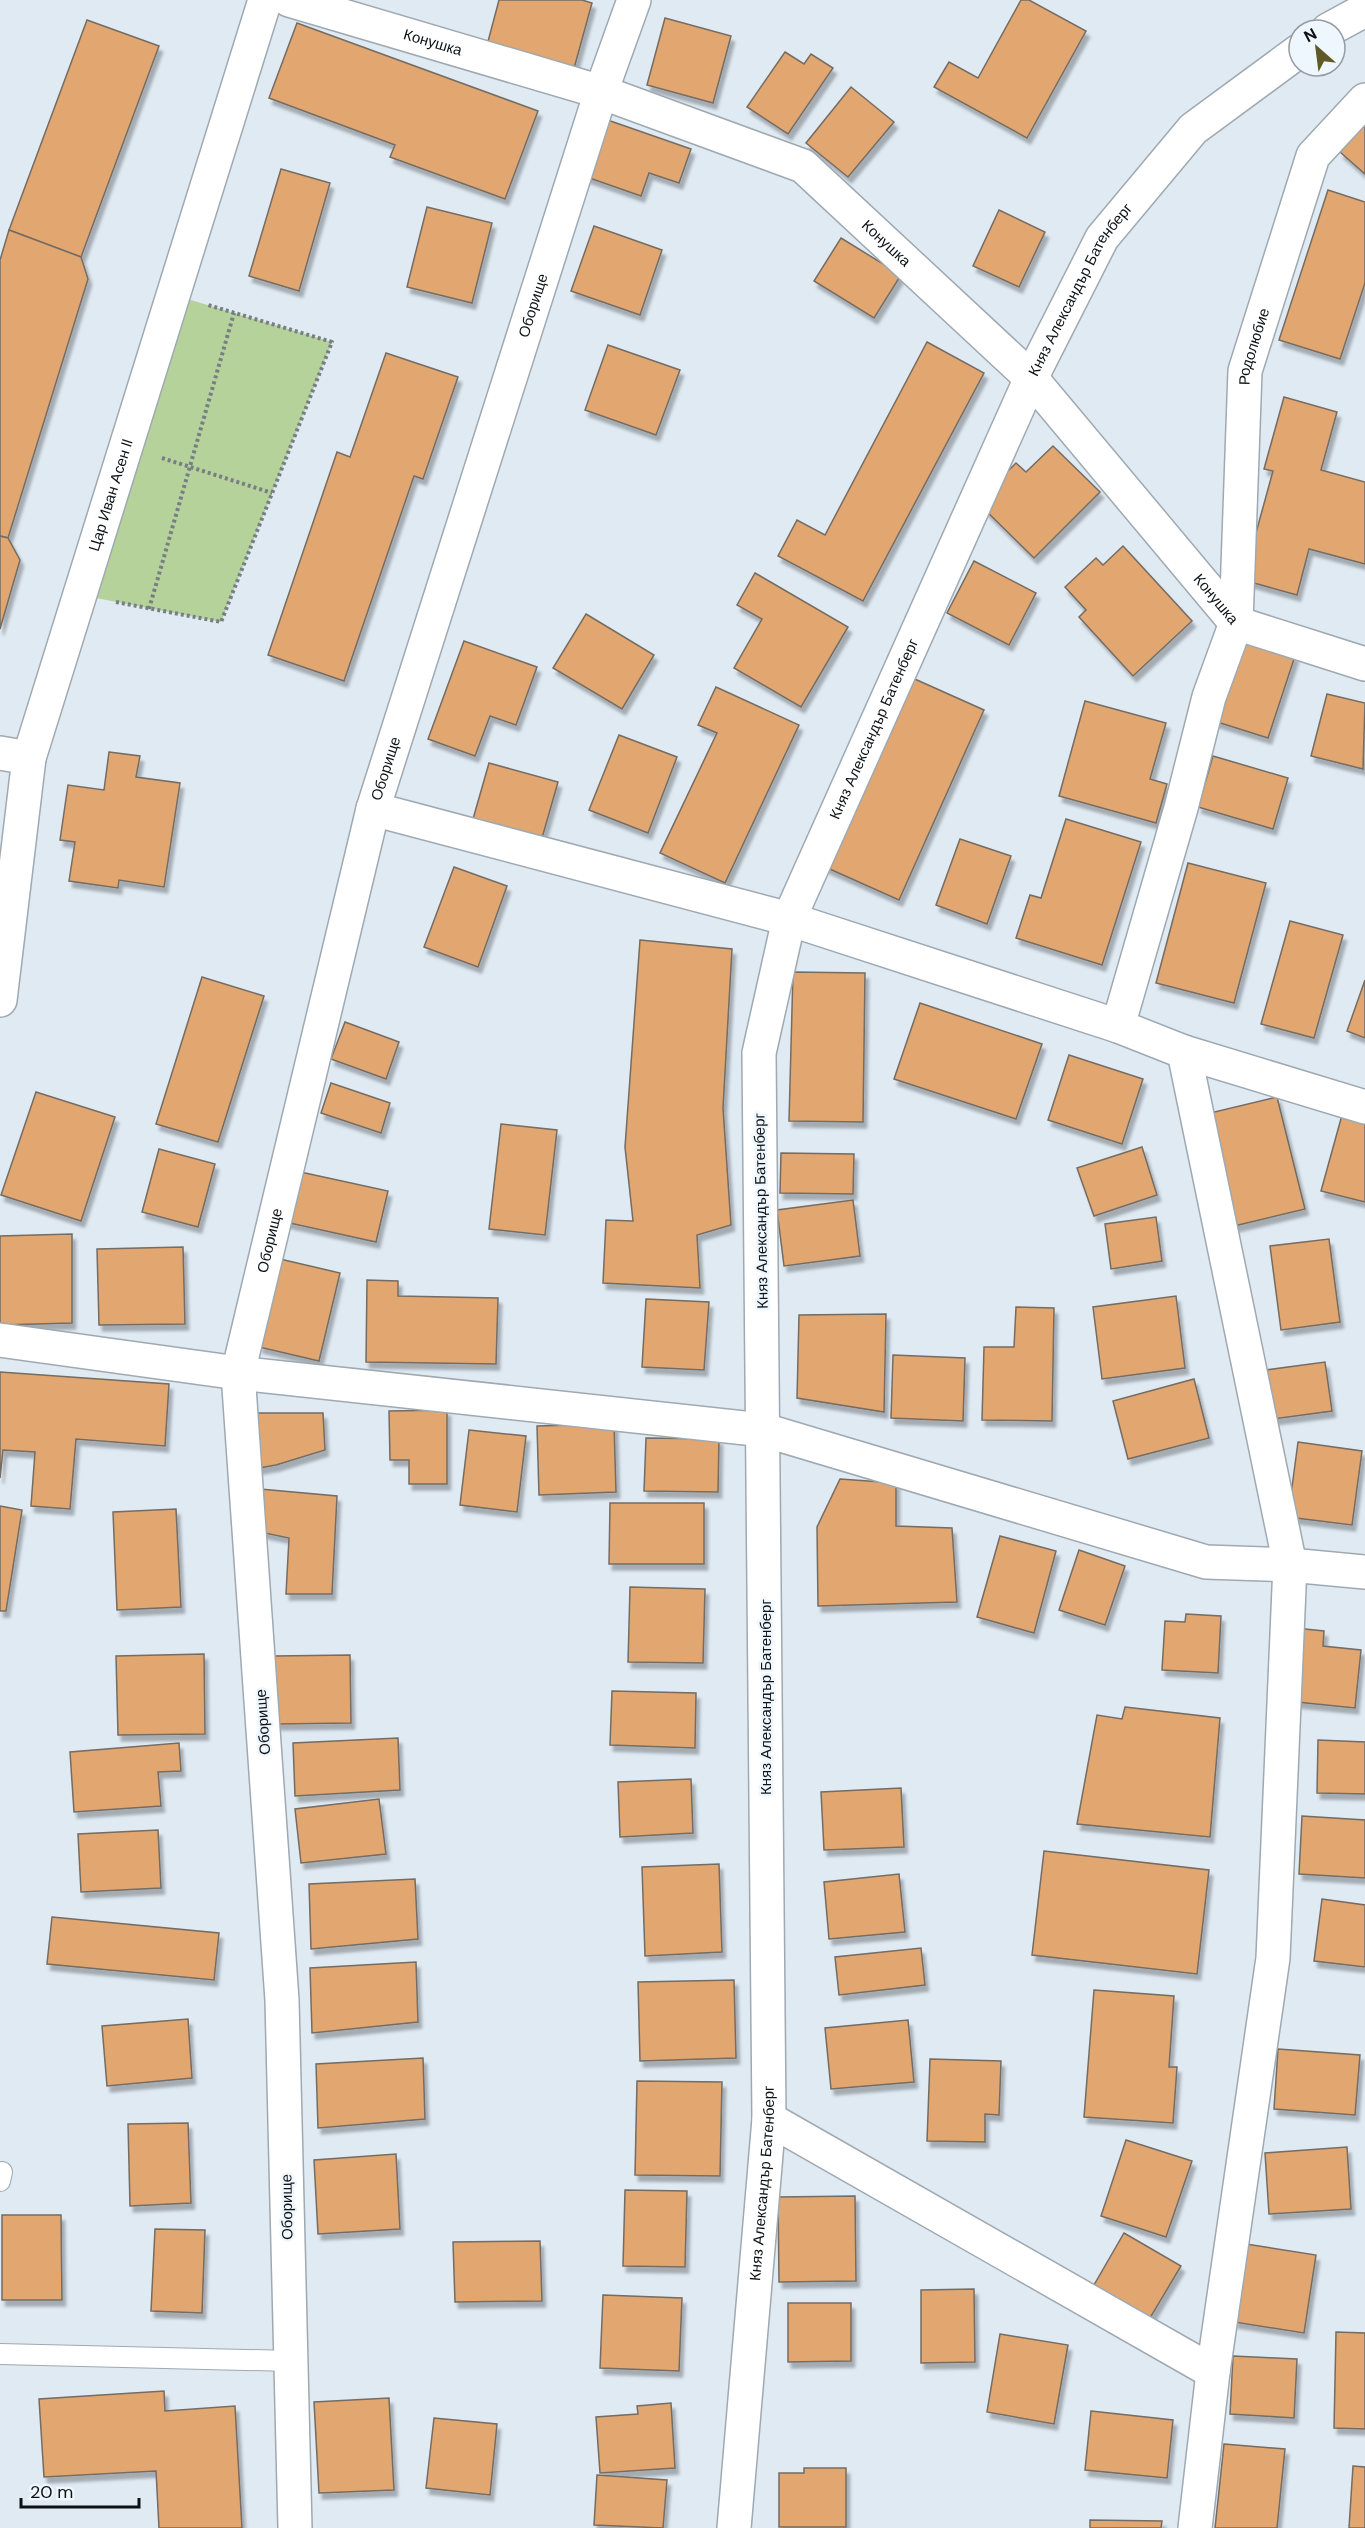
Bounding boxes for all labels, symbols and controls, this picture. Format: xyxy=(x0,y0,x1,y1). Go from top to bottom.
north arrow xyxy=(1287,18,1347,78)
text: N xyxy=(1300,23,1320,47)
street label: Конушка xyxy=(401,24,465,61)
street label: Княз Александър Батенберг xyxy=(1024,199,1137,379)
street label: Конушка xyxy=(857,216,916,272)
street label: Оборище xyxy=(514,271,553,340)
street label: Родолюбие xyxy=(1235,306,1274,385)
street label: Цар Иван Асен II xyxy=(84,437,138,554)
street label: Конушка xyxy=(1189,570,1243,629)
street label: Княз Александър Батенберг xyxy=(825,635,923,823)
street label: Оборище xyxy=(366,734,405,803)
street label: Княз Александър Батенберг xyxy=(749,1112,773,1309)
street label: Оборище xyxy=(252,1206,287,1275)
street label: Княз Александър Батенберг xyxy=(756,1599,776,1795)
street label: Оборище xyxy=(251,1688,275,1756)
street label: Княз Александър Батенберг xyxy=(745,2085,779,2282)
street label: Оборище xyxy=(276,2174,298,2240)
scale bar xyxy=(21,2471,140,2509)
text: 20 m xyxy=(30,2480,73,2504)

